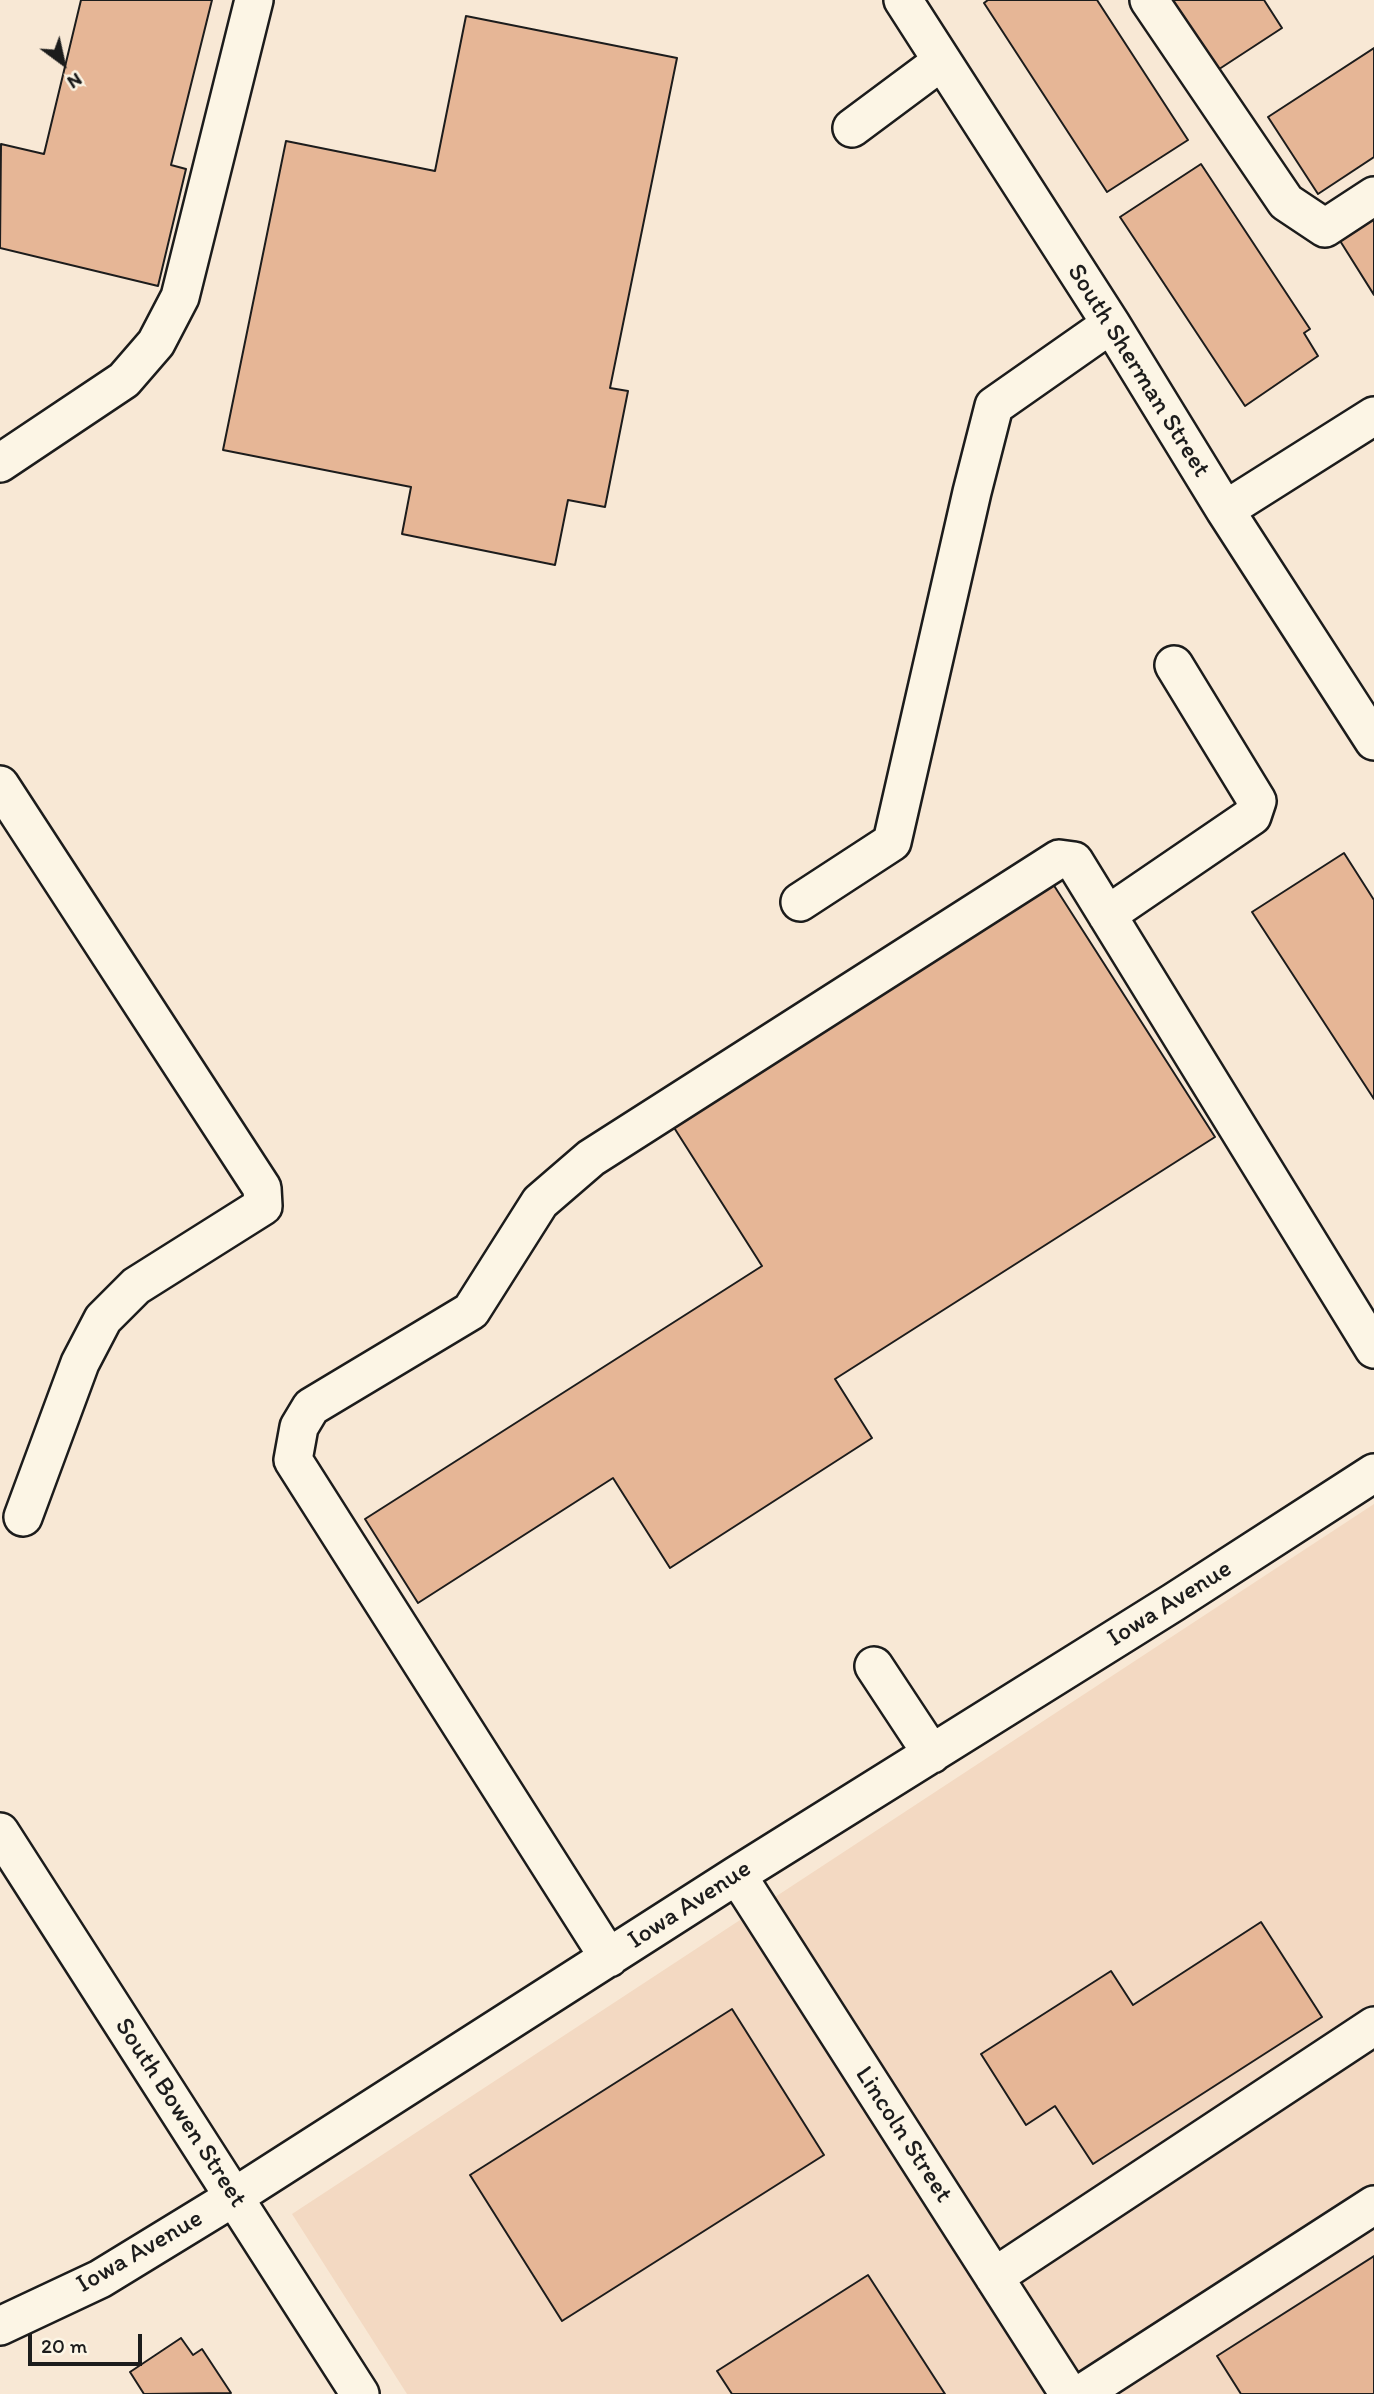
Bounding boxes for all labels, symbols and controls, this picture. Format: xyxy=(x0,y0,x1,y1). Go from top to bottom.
north arrow xyxy=(28,28,98,98)
text: N xyxy=(63,68,86,94)
street label: South Sherman Street xyxy=(1060,259,1216,483)
street label: Iowa Avenue xyxy=(1102,1554,1238,1654)
street label: Iowa Avenue xyxy=(623,1854,757,1956)
street label: South Bowen Street xyxy=(107,2012,253,2214)
street label: Lincoln Street xyxy=(847,2061,959,2209)
street label: Iowa Avenue xyxy=(71,2203,209,2301)
scale bar xyxy=(32,2320,145,2364)
text: 20 m xyxy=(41,2333,87,2358)

